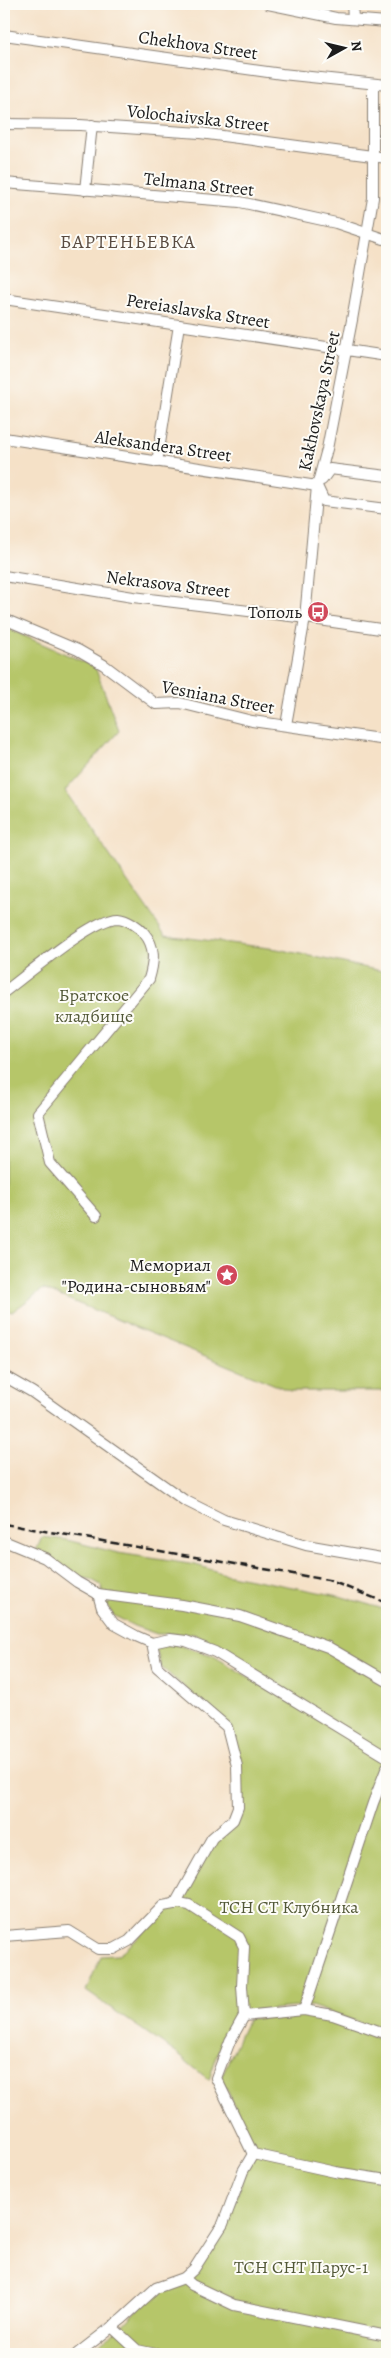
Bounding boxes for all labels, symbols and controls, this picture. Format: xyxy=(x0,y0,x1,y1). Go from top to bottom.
north arrow xyxy=(318,22,368,72)
street label: Chekhova Street xyxy=(137,25,259,65)
text: N xyxy=(346,40,366,53)
street label: Volochaivska Street xyxy=(125,99,270,137)
street label: Telmana Street xyxy=(143,166,255,202)
district label: БАРТЕНЬЕВКА xyxy=(60,229,196,255)
street label: Pereiaslavska Street xyxy=(124,288,272,334)
street label: Kakhovskaya Street xyxy=(292,329,346,473)
street label: Aleksandera Street xyxy=(92,424,233,467)
street label: Nekrasova Street xyxy=(105,565,231,604)
place label: Тополь xyxy=(248,600,302,624)
bus stop icon: Тополь xyxy=(306,600,330,624)
street label: Vesniana Street xyxy=(159,674,276,720)
park label: Братское кладбище xyxy=(55,983,133,1028)
place label: Мемориал "Родина-сыновьям" xyxy=(61,1253,211,1298)
place icon: Мемориал "Родина-сыновьям" xyxy=(215,1263,239,1287)
park label: ТСН СТ Клубника xyxy=(219,1895,359,1919)
park label: ТСН СНТ Парус-1 xyxy=(234,2255,368,2279)

